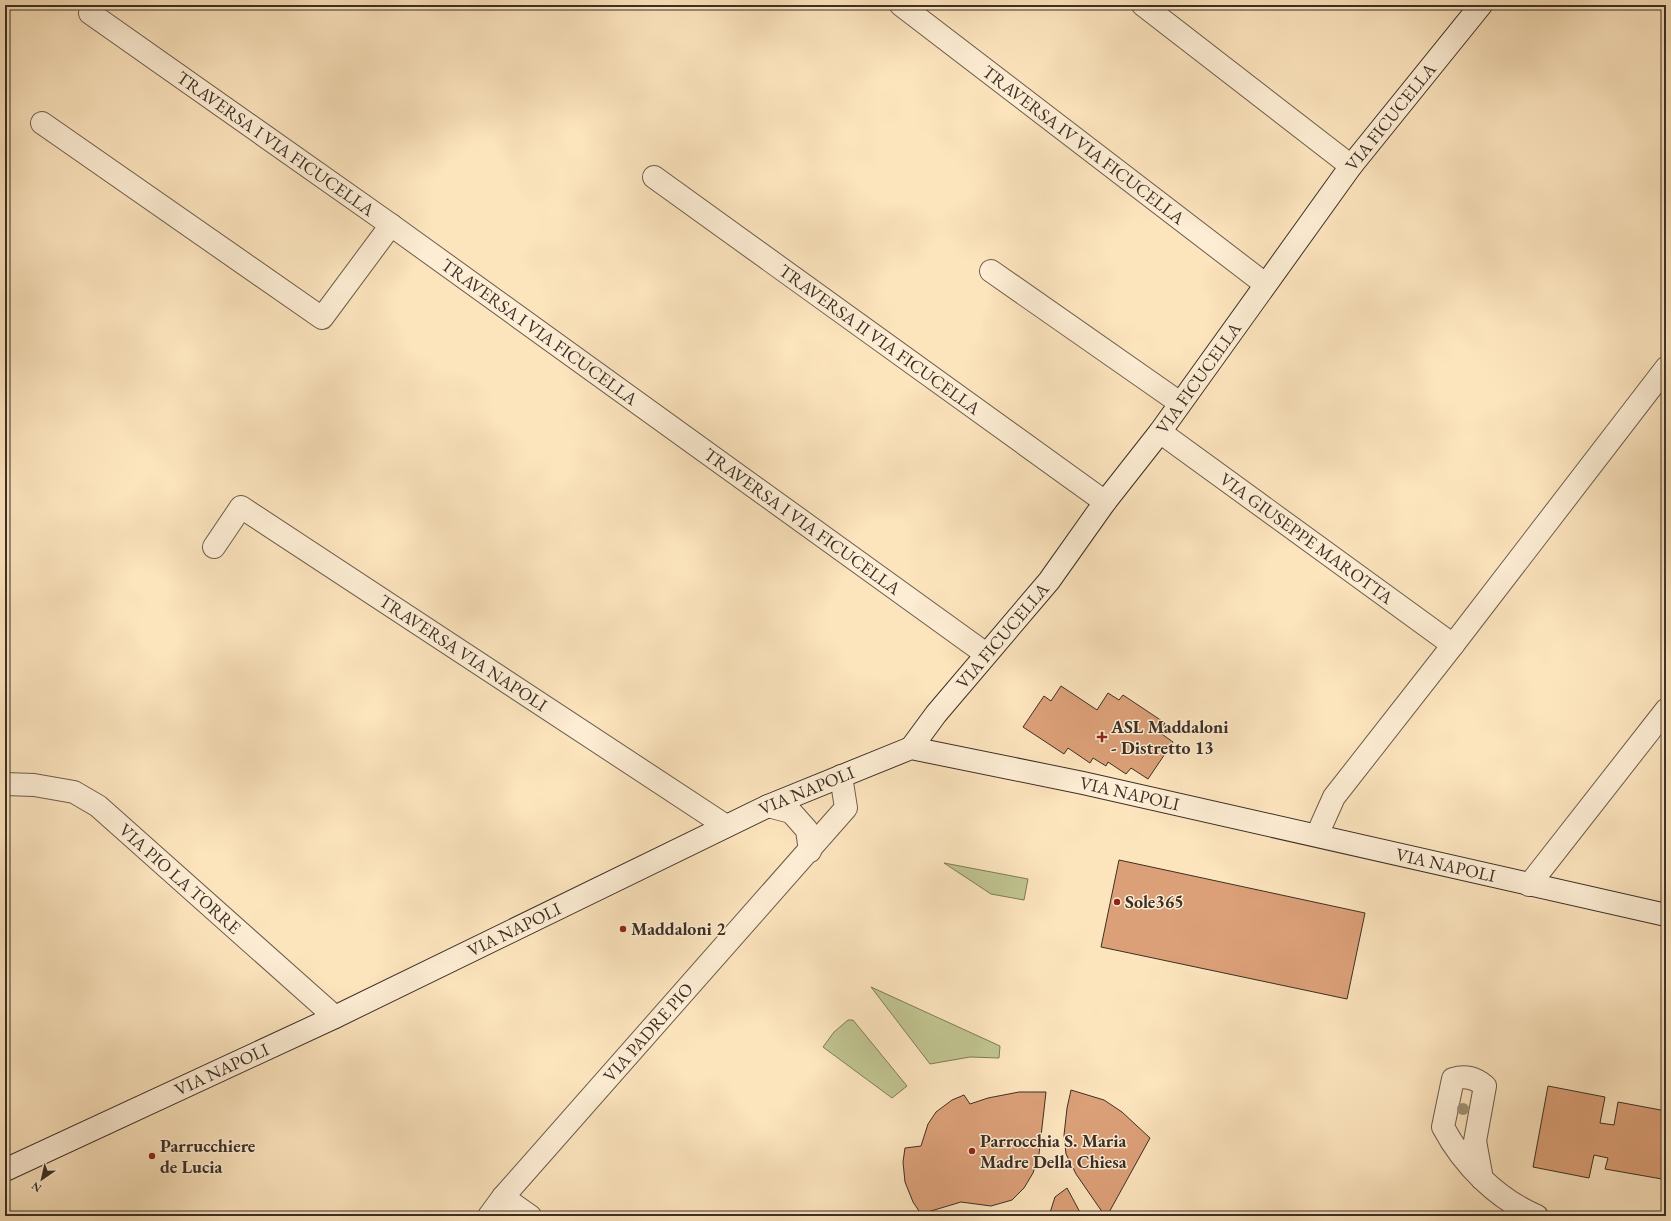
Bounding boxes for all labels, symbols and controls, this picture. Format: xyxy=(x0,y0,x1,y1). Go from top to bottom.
street label: VIA FICUCELLA xyxy=(1340,58,1441,175)
street label: TRAVERSA IV VIA FICUCELLA xyxy=(978,60,1190,230)
street label: TRAVERSA I VIA FICUCELLA xyxy=(172,66,380,221)
street label: TRAVERSA I VIA FICUCELLA xyxy=(437,253,643,410)
street label: TRAVERSA II VIA FICUCELLA xyxy=(774,259,986,420)
street label: VIA FICUCELLA xyxy=(1150,317,1247,438)
street label: TRAVERSA I VIA FICUCELLA xyxy=(700,442,906,600)
street label: VIA GIUSEPPE MAROTTA xyxy=(1215,467,1398,609)
street label: VIA FICUCELLA xyxy=(951,577,1054,693)
street label: TRAVERSA VIA NAPOLI xyxy=(375,589,552,716)
place label: ASL Maddaloni - Distretto 13 xyxy=(1110,715,1229,759)
marker: ASL Maddaloni - Distretto 13 xyxy=(1096,731,1108,743)
street label: VIA NAPOLI xyxy=(755,760,858,820)
street label: VIA NAPOLI xyxy=(1078,771,1182,815)
street label: VIA PIO LA TORRE xyxy=(114,818,246,939)
street label: VIA NAPOLI xyxy=(1394,842,1498,887)
place label: Sole365 xyxy=(1125,890,1184,913)
street label: VIA NAPOLI xyxy=(463,897,564,962)
marker: Sole365 xyxy=(1112,897,1122,907)
place label: Maddaloni 2 xyxy=(631,917,726,940)
marker: Maddaloni 2 xyxy=(618,924,628,934)
street label: VIA PADRE PIO xyxy=(598,978,698,1087)
street label: VIA NAPOLI xyxy=(171,1037,272,1101)
place label: Parrocchia S. Maria Madre Della Chiesa xyxy=(980,1129,1127,1173)
place label: Parrucchiere de Lucia xyxy=(160,1134,256,1178)
marker: Parrocchia S. Maria Madre Della Chiesa xyxy=(967,1146,977,1156)
marker: Parrucchiere de Lucia xyxy=(147,1151,157,1161)
north arrow xyxy=(22,1159,62,1199)
text: N xyxy=(29,1179,44,1196)

